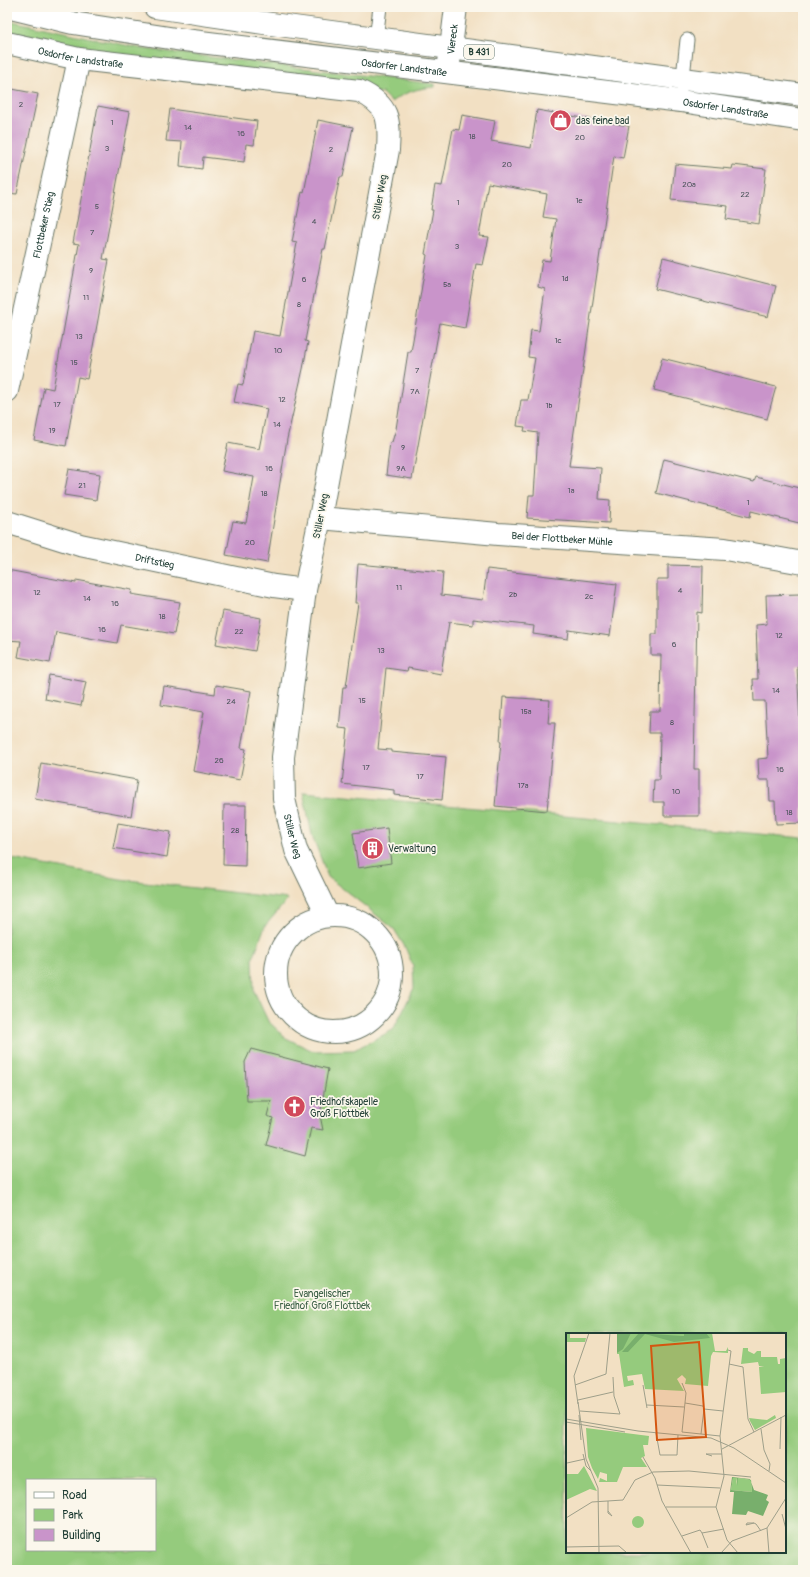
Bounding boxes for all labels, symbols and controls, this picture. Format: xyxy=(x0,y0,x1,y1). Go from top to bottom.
street label: Viereck xyxy=(445,23,461,55)
street label: Osdorfer Landstraße xyxy=(37,45,124,71)
road number: B 431 xyxy=(464,45,494,59)
street label: Osdorfer Landstraße xyxy=(360,57,448,79)
street label: Osdorfer Landstraße xyxy=(682,96,769,122)
house number: 2 xyxy=(19,100,24,109)
shop icon: das feine bad xyxy=(548,107,574,133)
place label: das feine bad xyxy=(576,115,630,127)
house number: 1 xyxy=(110,118,114,127)
house number: 14 xyxy=(184,123,192,132)
house number: 16 xyxy=(237,129,245,138)
house number: 18 xyxy=(468,132,476,141)
house number: 20 xyxy=(575,133,586,142)
house number: 3 xyxy=(105,144,110,153)
house number: 2 xyxy=(329,145,334,154)
house number: 20 xyxy=(502,160,513,169)
street label: Stiller Weg xyxy=(370,174,390,221)
house number: 20a xyxy=(682,180,696,189)
street label: Flottbeker Stieg xyxy=(31,190,57,260)
house number: 22 xyxy=(741,190,750,199)
house number: 1e xyxy=(575,196,583,205)
house number: 1 xyxy=(456,198,460,207)
house number: 5 xyxy=(95,202,99,211)
house number: 4 xyxy=(312,217,317,226)
house number: 7 xyxy=(90,228,95,237)
house number: 3 xyxy=(455,242,460,251)
house number: 9 xyxy=(89,266,93,275)
house number: 1d xyxy=(561,274,569,283)
house number: 6 xyxy=(302,275,307,284)
house number: 5a xyxy=(443,280,451,289)
house number: 11 xyxy=(83,293,89,302)
house number: 8 xyxy=(297,300,301,309)
house number: 13 xyxy=(75,332,83,341)
house number: 1c xyxy=(554,336,562,345)
house number: 10 xyxy=(274,346,283,355)
house number: 15 xyxy=(70,358,78,367)
house number: 7 xyxy=(415,366,420,375)
house number: 7A xyxy=(410,387,420,396)
house number: 12 xyxy=(278,395,286,404)
house number: 17 xyxy=(53,400,61,409)
house number: 1b xyxy=(545,401,553,410)
house number: 14 xyxy=(273,420,281,429)
house number: 19 xyxy=(48,426,56,435)
house number: 9 xyxy=(401,443,405,452)
house number: 16 xyxy=(265,464,273,473)
house number: 9A xyxy=(396,464,406,473)
house number: 21 xyxy=(78,481,86,490)
house number: 1a xyxy=(568,486,575,495)
house number: 18 xyxy=(260,489,268,498)
street label: Stiller Weg xyxy=(311,493,331,540)
house number: 1 xyxy=(746,498,750,507)
street label: Bei der Flottbeker Mühle xyxy=(511,530,613,549)
house number: 20 xyxy=(245,538,256,547)
street label: Driftstieg xyxy=(134,552,175,572)
house number: 11 xyxy=(396,583,402,592)
house number: 4 xyxy=(678,586,683,595)
house number: 12 xyxy=(33,588,41,597)
house number: 2b xyxy=(509,590,517,599)
house number: 2c xyxy=(585,592,593,601)
house number: 14 xyxy=(83,594,91,603)
house number: 16 xyxy=(111,599,119,608)
house number: 18 xyxy=(158,612,166,621)
house number: 16 xyxy=(98,625,106,634)
house number: 22 xyxy=(235,627,244,636)
house number: 12 xyxy=(775,631,783,640)
house number: 6 xyxy=(672,640,677,649)
house number: 13 xyxy=(377,646,385,655)
house number: 14 xyxy=(772,686,780,695)
house number: 15 xyxy=(358,696,366,705)
house number: 24 xyxy=(226,697,236,706)
house number: 15a xyxy=(520,707,532,716)
house number: 8 xyxy=(670,718,674,727)
house number: 26 xyxy=(214,756,224,765)
house number: 17 xyxy=(362,763,370,772)
house number: 16 xyxy=(776,765,784,774)
house number: 17 xyxy=(416,772,424,781)
house number: 17a xyxy=(517,781,529,790)
house number: 10 xyxy=(672,787,681,796)
house number: 18 xyxy=(785,808,793,817)
street label: Stiller Weg xyxy=(281,813,304,861)
house number: 28 xyxy=(231,826,239,835)
building icon: Verwaltung xyxy=(359,835,385,861)
place label: Verwaltung xyxy=(388,843,436,855)
church icon: Friedhofskapelle Groß Flottbek xyxy=(281,1094,307,1120)
place label: Friedhofskapelle Groß Flottbek xyxy=(310,1096,378,1120)
park label: Evangelischer Friedhof Groß Flottbek xyxy=(274,1288,371,1312)
inset map xyxy=(566,1333,786,1553)
legend xyxy=(26,1479,156,1551)
text: Road xyxy=(62,1488,87,1503)
text: Park xyxy=(62,1508,83,1523)
text: Building xyxy=(62,1528,101,1543)

